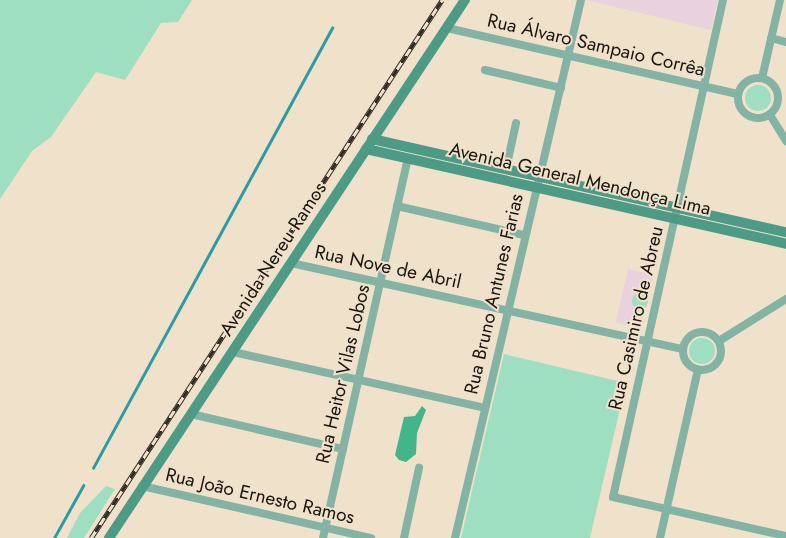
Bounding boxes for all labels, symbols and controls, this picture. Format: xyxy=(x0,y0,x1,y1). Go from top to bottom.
street label: Rua Álvaro Sampaio Corrêa xyxy=(485,9,707,81)
street label: Avenida General Mendonça Lima xyxy=(447,138,713,220)
street label: Avenida Nereu Ramos xyxy=(215,178,331,340)
street label: Rua Bruno Antunes Farias xyxy=(460,192,528,396)
street label: Rua Casimiro de Abreu xyxy=(604,224,668,412)
street label: Rua Nove de Abril xyxy=(313,240,463,294)
street label: Rua Heitor Vilas Lobos xyxy=(311,282,375,466)
street label: Rua João Ernesto Ramos xyxy=(163,463,357,529)

